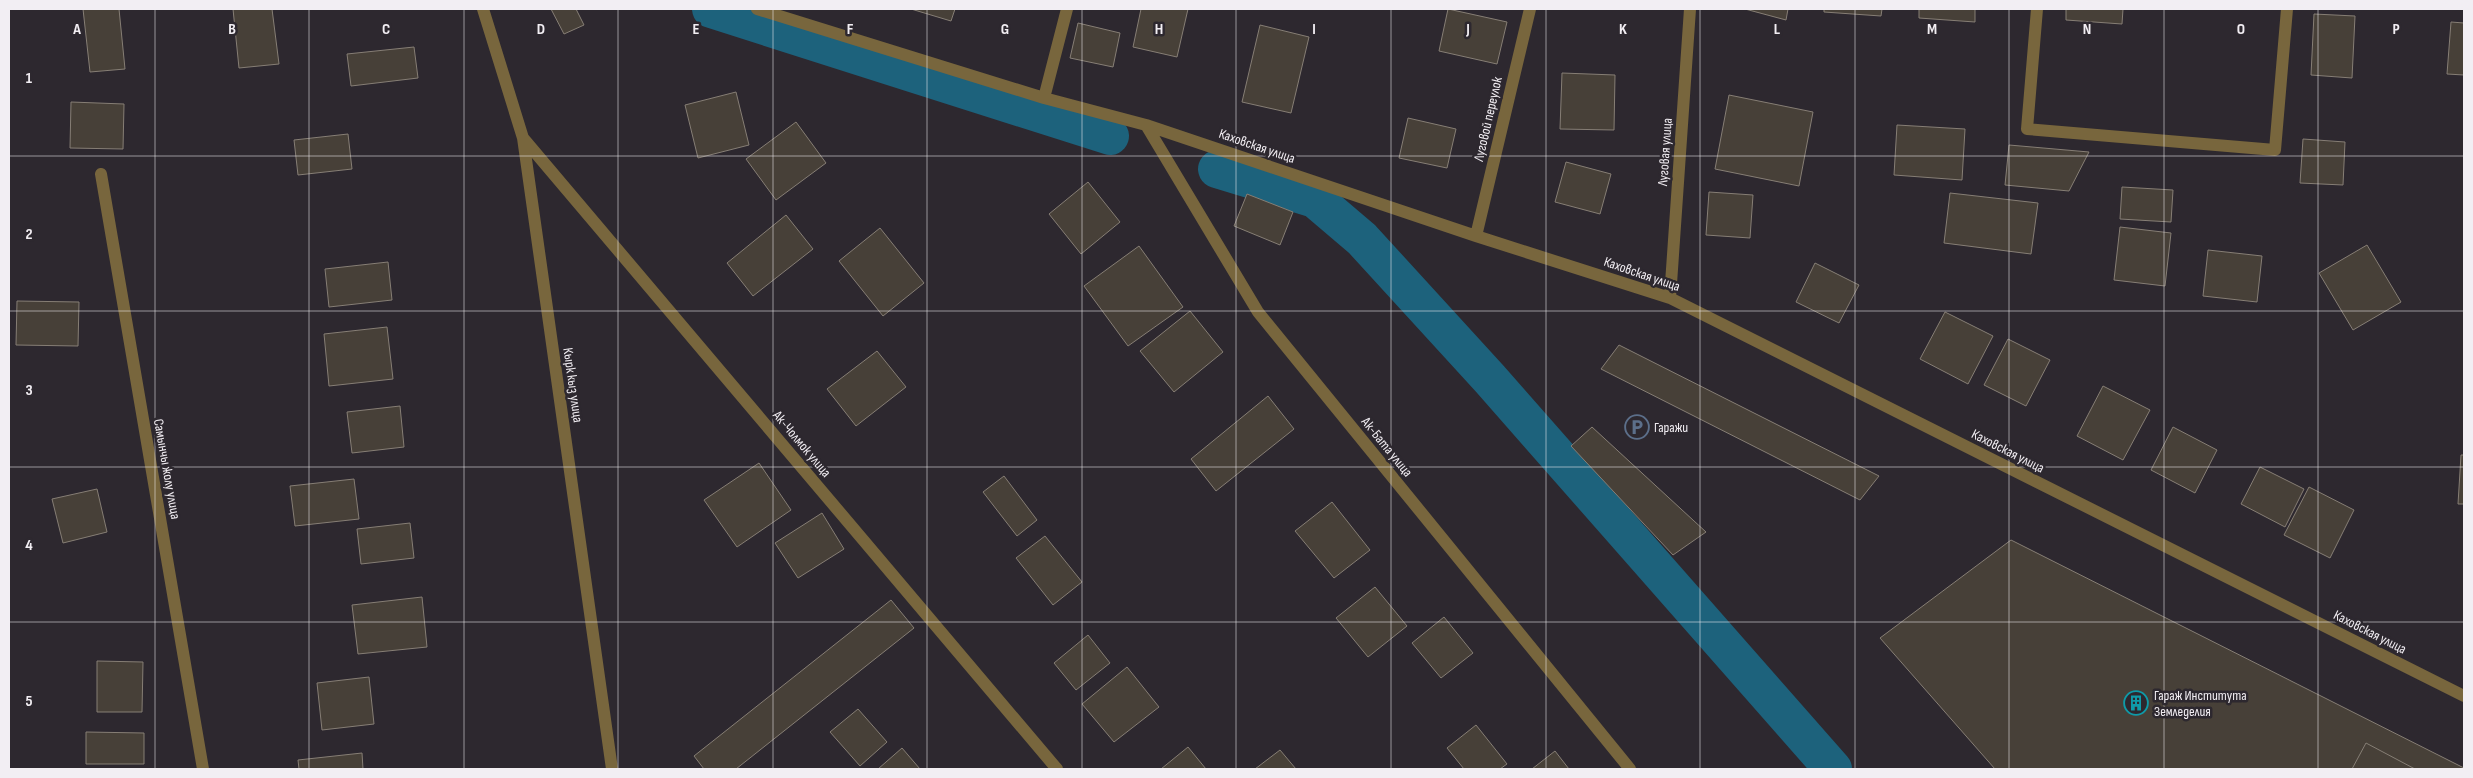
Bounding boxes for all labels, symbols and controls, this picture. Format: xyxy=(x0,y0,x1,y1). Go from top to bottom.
text: A xyxy=(72,20,81,39)
text: B xyxy=(228,20,236,39)
text: C xyxy=(382,20,390,39)
text: D xyxy=(537,20,545,39)
text: E xyxy=(693,20,700,39)
text: F xyxy=(847,20,854,39)
text: G xyxy=(1001,20,1009,39)
text: H xyxy=(1155,20,1163,39)
text: I xyxy=(1312,20,1316,39)
text: J xyxy=(1465,20,1470,39)
text: K xyxy=(1619,20,1627,39)
text: L xyxy=(1774,20,1781,39)
text: M xyxy=(1927,20,1937,39)
text: N xyxy=(2083,20,2091,39)
text: O xyxy=(2237,20,2245,39)
text: P xyxy=(2392,20,2400,39)
text: 1 xyxy=(26,69,33,88)
street label: Луговой переулок xyxy=(1470,74,1506,164)
street label: Луговая улица xyxy=(1654,117,1676,188)
street label: Каховская улица xyxy=(1217,125,1297,167)
text: 2 xyxy=(25,225,33,244)
street label: Каховская улица xyxy=(1602,253,1682,295)
street label: Кырк кыз улица xyxy=(559,346,587,424)
text: 3 xyxy=(25,381,33,400)
street label: Ак-Чолмок улица xyxy=(769,406,835,481)
street label: Ак-Бата улица xyxy=(1357,413,1416,480)
parking icon: Гаражи xyxy=(1624,414,1650,440)
street label: Самынчы жолу улица xyxy=(150,418,184,520)
place label: Гаражи xyxy=(1654,419,1688,436)
street label: Каховская улица xyxy=(1969,425,2047,477)
text: 4 xyxy=(25,536,33,555)
street label: Каховская улица xyxy=(2331,606,2409,658)
place label: Гараж Института Земледелия xyxy=(2154,687,2247,720)
building icon: Гараж Института Земледелия xyxy=(2123,690,2149,716)
text: 5 xyxy=(25,692,33,711)

